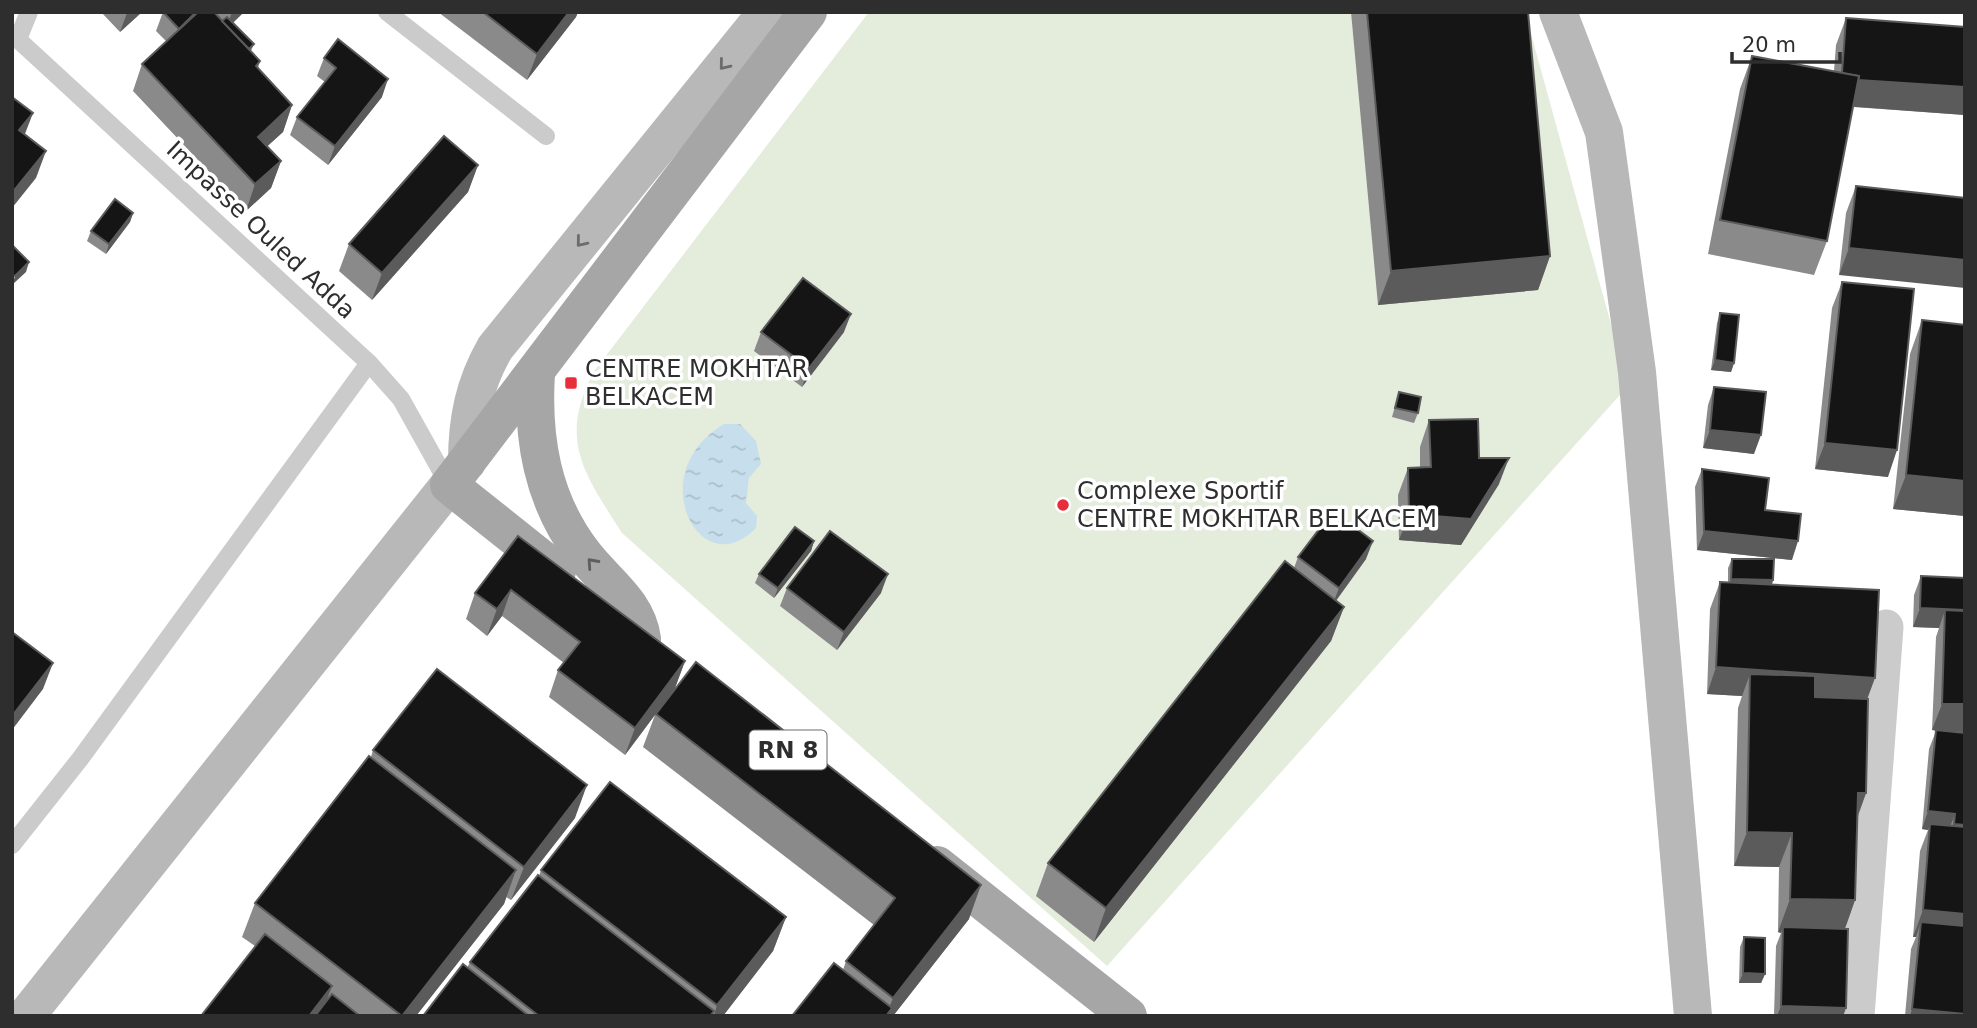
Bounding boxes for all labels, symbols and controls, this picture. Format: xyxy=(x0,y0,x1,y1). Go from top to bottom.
scale bar xyxy=(1732,21,1840,65)
text: 20 m xyxy=(1742,33,1796,57)
one-way arrow xyxy=(720,58,733,70)
street label: Impasse Ouled Adda xyxy=(161,135,361,325)
one-way arrow xyxy=(577,235,590,247)
place label: CENTRE MOKHTAR BELKACEM xyxy=(585,355,808,411)
marker: CENTRE MOKHTAR BELKACEM xyxy=(563,375,579,391)
place label: Complexe Sportif CENTRE MOKHTAR BELKACEM xyxy=(1077,477,1437,533)
marker: Complexe Sportif CENTRE MOKHTAR BELKACEM xyxy=(1055,497,1071,513)
one-way arrow xyxy=(588,558,600,571)
road number: RN 8 xyxy=(750,730,826,770)

